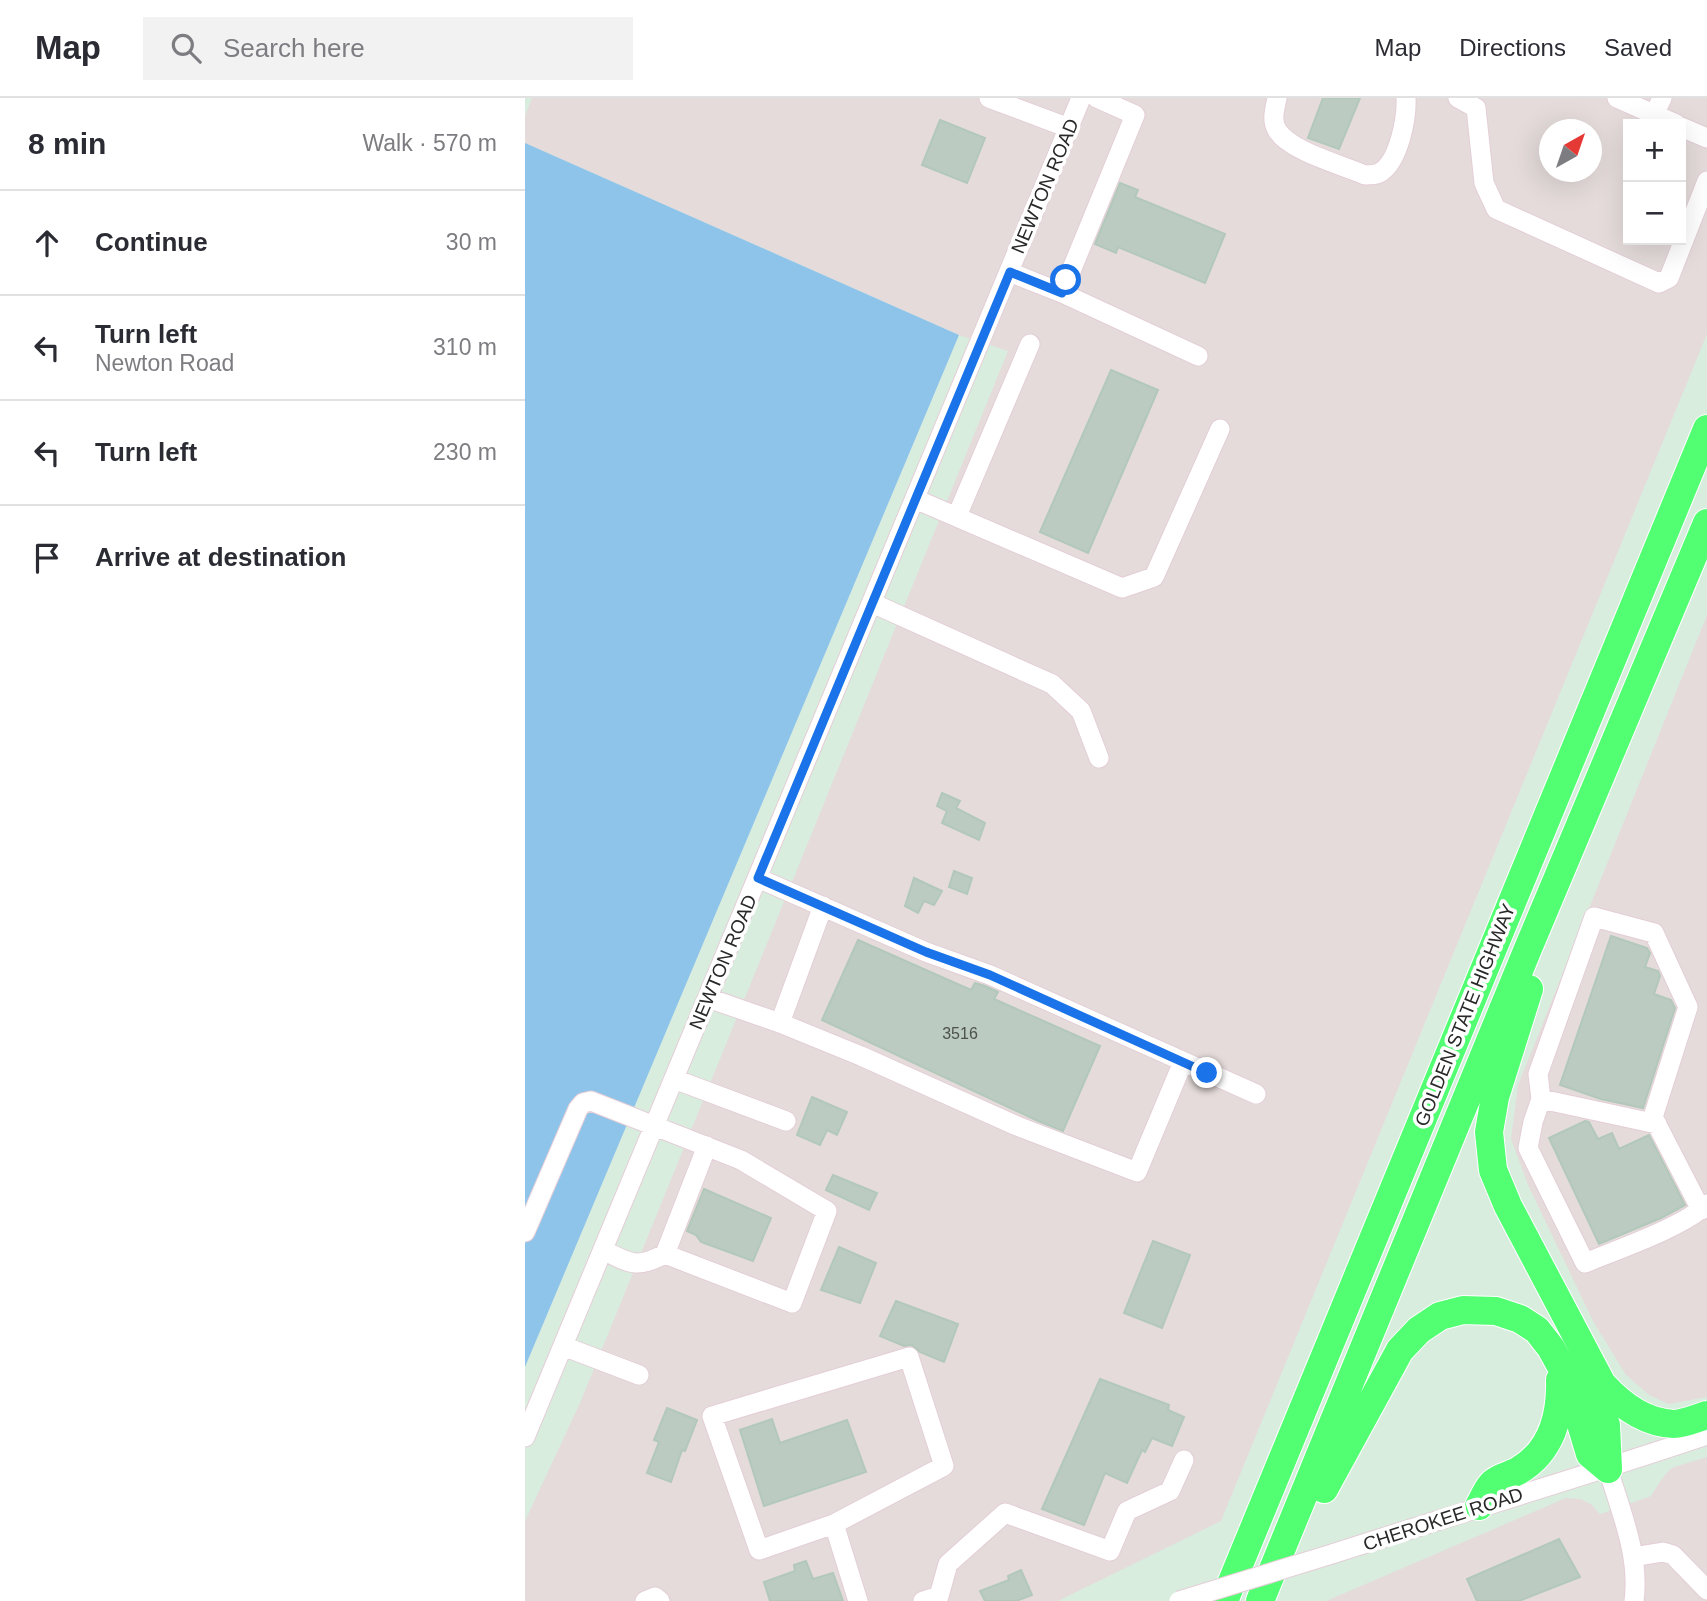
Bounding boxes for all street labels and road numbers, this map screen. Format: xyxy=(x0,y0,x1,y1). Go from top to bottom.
street label: NEWTON ROAD xyxy=(1007,115,1083,257)
street label: NEWTON ROAD xyxy=(685,891,761,1033)
street label: GOLDEN STATE HIGHWAY xyxy=(1411,900,1519,1129)
street label: CHEROKEE ROAD xyxy=(1360,1483,1526,1555)

